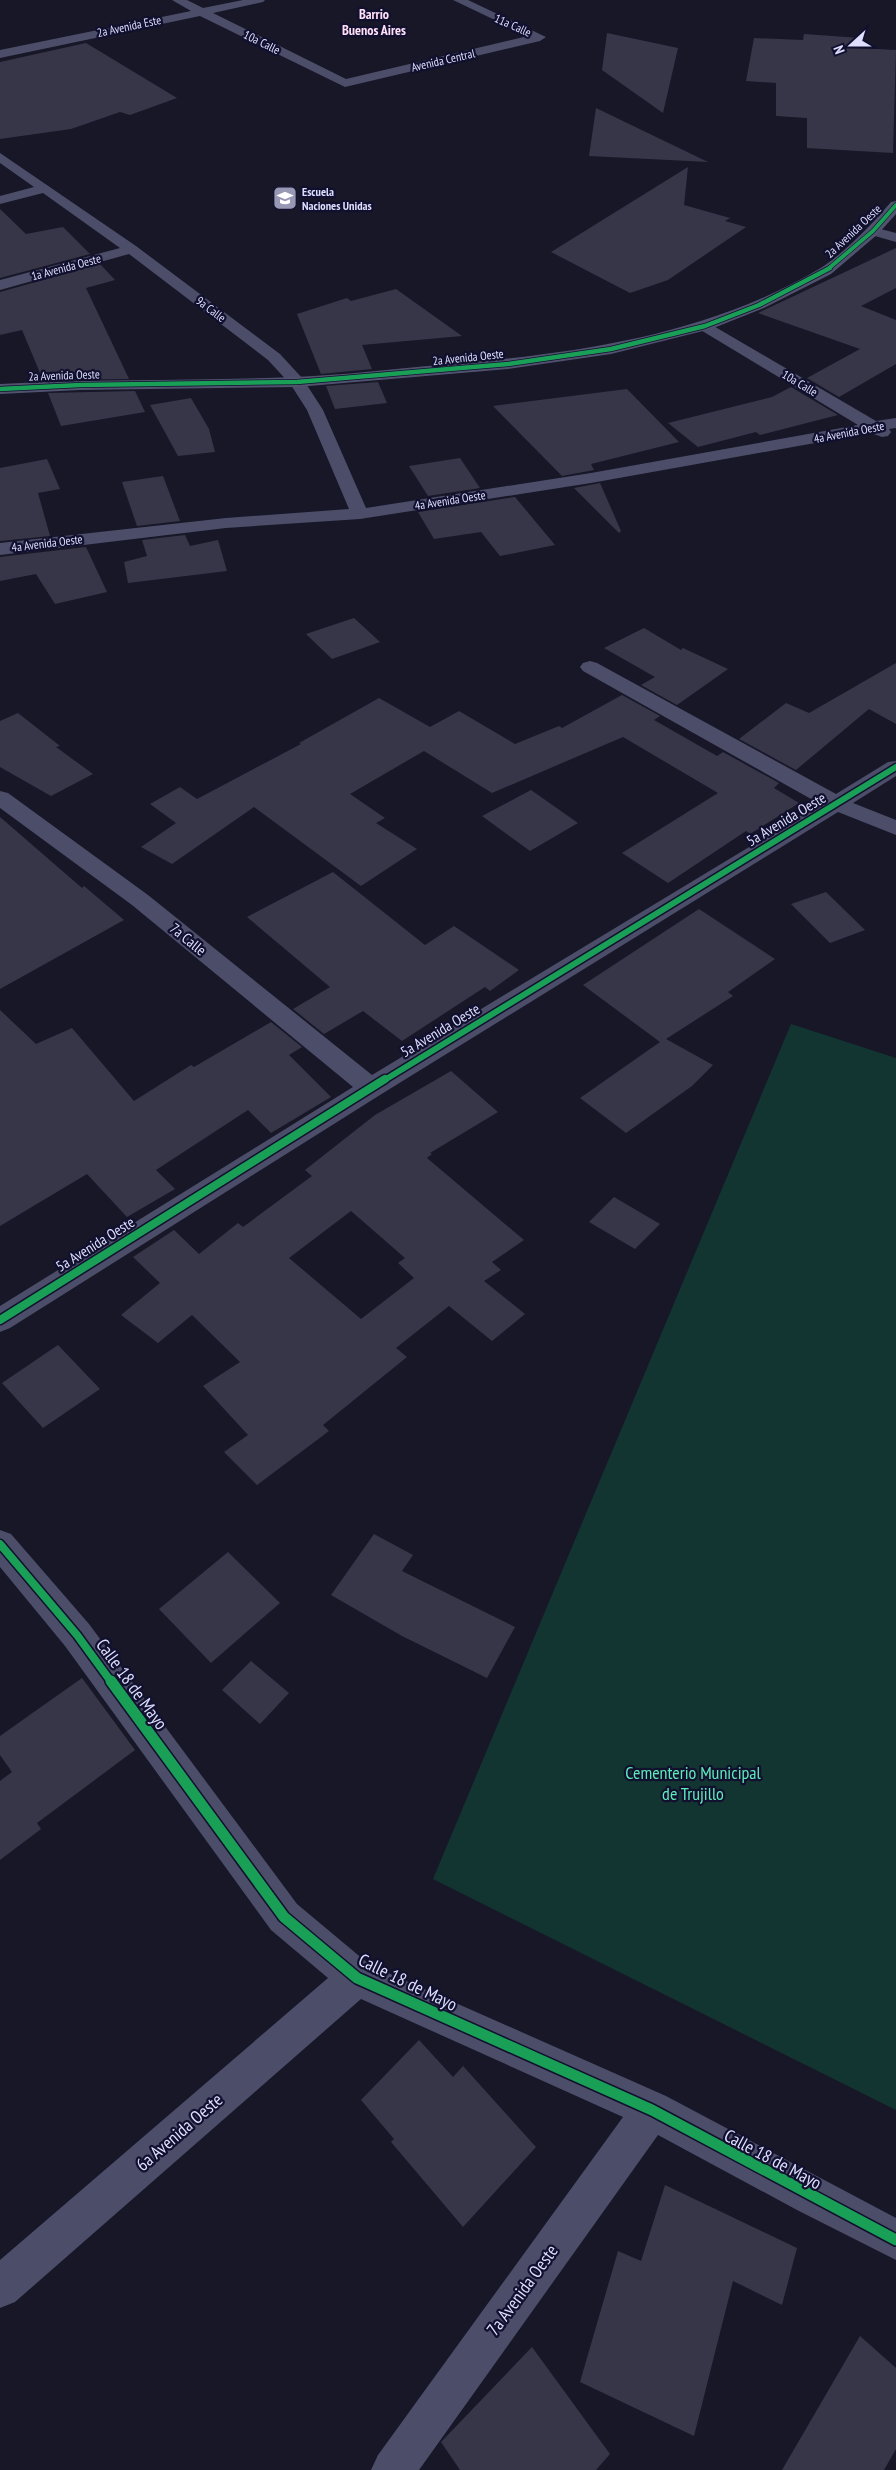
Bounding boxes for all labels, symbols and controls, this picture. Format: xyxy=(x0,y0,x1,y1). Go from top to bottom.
district label: Barrio Buenos Aires xyxy=(342,5,406,39)
street label: 11a Calle xyxy=(492,10,534,40)
street label: 2a Avenida Este xyxy=(96,12,162,40)
north arrow xyxy=(826,20,876,70)
street label: 10a Calle xyxy=(241,27,283,57)
text: N xyxy=(829,43,849,56)
street label: Avenida Central xyxy=(410,45,476,75)
place label: Escuela Naciones Unidas xyxy=(302,184,372,213)
school or university icon: Escuela Naciones Unidas xyxy=(272,185,298,211)
street label: 2a Avenida Oeste xyxy=(822,201,884,261)
street label: 1a Avenida Oeste xyxy=(30,250,103,283)
street label: 9a Calle xyxy=(193,293,229,325)
street label: 2a Avenida Oeste xyxy=(432,346,504,368)
street label: 2a Avenida Oeste xyxy=(28,366,100,384)
street label: 10a Calle xyxy=(779,367,821,399)
street label: 4a Avenida Oeste xyxy=(812,418,886,446)
street label: 4a Avenida Oeste xyxy=(414,487,487,513)
street label: 4a Avenida Oeste xyxy=(11,531,83,555)
street label: 5a Avenida Oeste xyxy=(743,788,829,850)
street label: 7a Calle xyxy=(166,919,210,959)
street label: 5a Avenida Oeste xyxy=(397,999,483,1061)
street label: 5a Avenida Oeste xyxy=(52,1212,138,1276)
street label: Calle 18 de Mayo xyxy=(91,1634,173,1734)
park label: Cementerio Municipal de Trujillo xyxy=(625,1761,762,1805)
street label: Calle 18 de Mayo xyxy=(355,1948,461,2016)
street label: 6a Avenida Oeste xyxy=(131,2088,227,2176)
street label: Calle 18 de Mayo xyxy=(720,2124,826,2194)
street label: 7a Avenida Oeste xyxy=(481,2240,563,2340)

